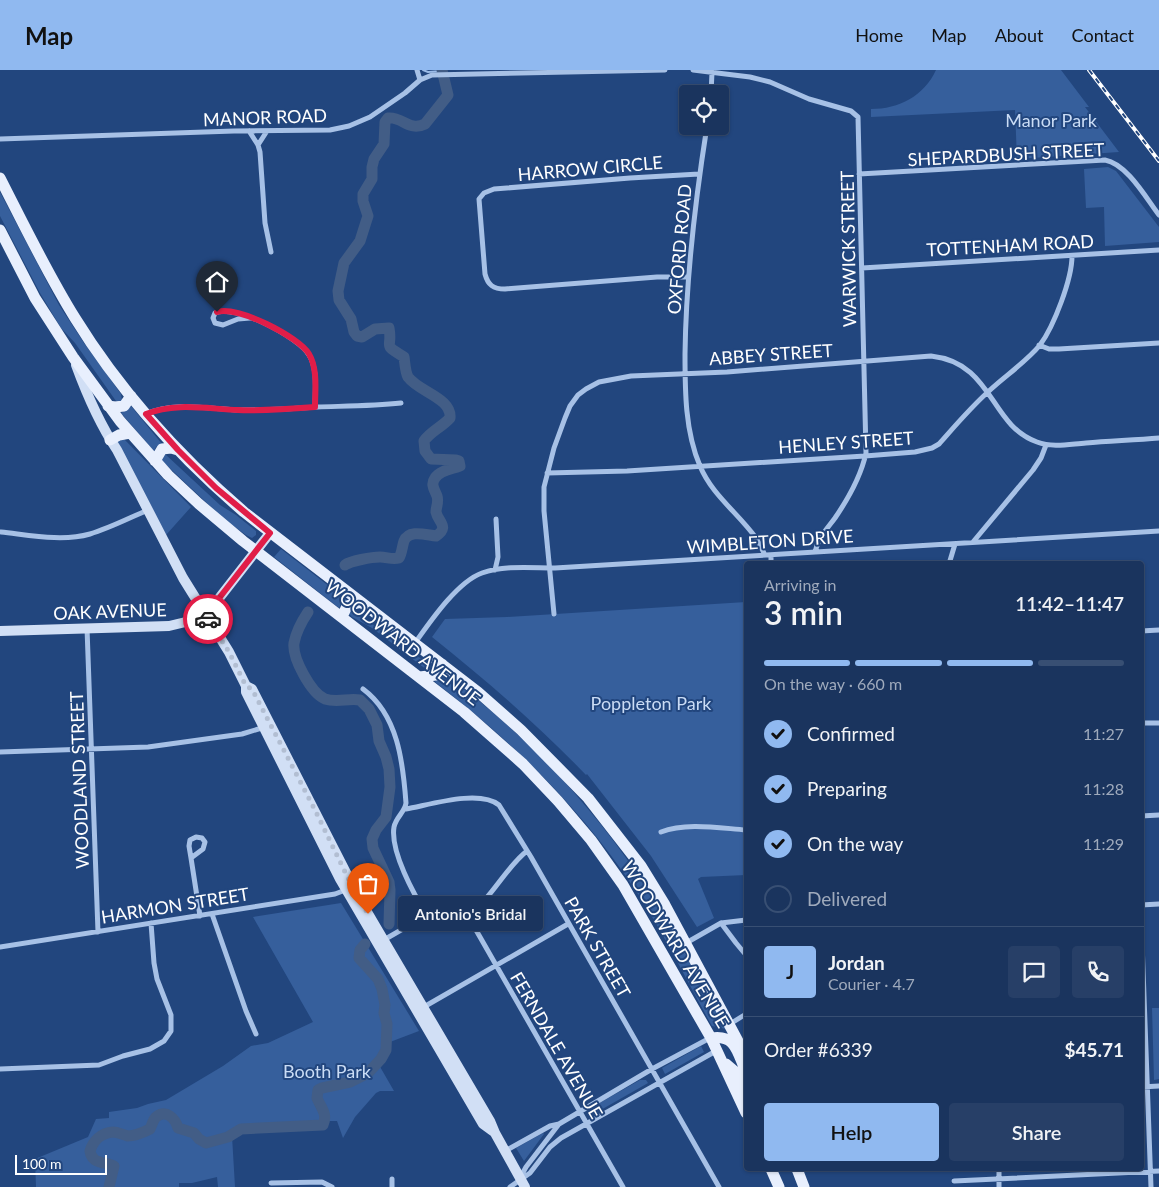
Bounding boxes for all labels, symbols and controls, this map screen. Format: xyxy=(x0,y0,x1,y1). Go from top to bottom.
text: Map xyxy=(25,21,73,50)
text: Home xyxy=(855,24,903,46)
text: Map xyxy=(931,24,967,46)
text: About xyxy=(995,24,1044,46)
text: Contact xyxy=(1072,24,1134,46)
map controls xyxy=(679,85,729,135)
button: locate xyxy=(679,85,729,135)
street label: MANOR ROAD xyxy=(203,104,327,130)
park label: Manor Park xyxy=(1005,109,1098,131)
street label: SHEPARDBUSH STREET xyxy=(907,138,1105,170)
street label: HARROW CIRCLE xyxy=(517,151,663,185)
street label: WARWICK STREET xyxy=(836,170,860,327)
street label: OXFORD ROAD xyxy=(662,183,696,315)
street label: TOTTENHAM ROAD xyxy=(926,230,1094,260)
pin xyxy=(196,261,238,312)
icon: home xyxy=(203,268,231,296)
street label: ABBEY STREET xyxy=(708,339,834,369)
street label: HENLEY STREET xyxy=(778,426,915,458)
street label: WIMBLETON DRIVE xyxy=(686,524,854,558)
street label: WOODWARD AVENUE xyxy=(321,575,485,709)
text: Arriving in xyxy=(764,575,837,594)
text: 11:42–11:47 xyxy=(1015,592,1124,615)
text: 3 min xyxy=(764,593,843,632)
courier xyxy=(183,594,233,644)
street label: OAK AVENUE xyxy=(53,598,167,624)
icon: car xyxy=(194,605,222,633)
text: On the way · 660 m xyxy=(764,674,902,693)
street label: WOODLAND STREET xyxy=(65,691,93,869)
park label: Poppleton Park xyxy=(591,692,712,714)
icon: check xyxy=(764,720,792,748)
text: Confirmed xyxy=(807,722,895,745)
text: 11:27 xyxy=(1083,724,1124,743)
icon: check xyxy=(764,775,792,803)
text: Preparing xyxy=(807,777,887,800)
text: 11:28 xyxy=(1083,779,1124,798)
icon: check xyxy=(764,830,792,858)
text: On the way xyxy=(807,832,903,855)
text: 11:29 xyxy=(1083,834,1124,853)
street label: WOODWARD AVENUE xyxy=(617,856,735,1032)
pin xyxy=(347,863,389,914)
icon: bag xyxy=(354,870,382,898)
street label: HARMON STREET xyxy=(99,882,251,928)
text: Delivered xyxy=(807,887,887,910)
street label: PARK STREET xyxy=(560,893,636,1002)
callout: Antonio's Bridal xyxy=(398,896,543,932)
text: Antonio's Bridal xyxy=(415,904,526,923)
button: chat xyxy=(1008,946,1060,998)
button: phone xyxy=(1072,946,1124,998)
text: Jordan xyxy=(828,951,885,974)
text: J xyxy=(786,960,794,983)
street label: FERNDALE AVENUE xyxy=(506,968,608,1122)
text: Courier · 4.7 xyxy=(828,974,915,993)
text: Order #6339 xyxy=(764,1038,873,1061)
text: $45.71 xyxy=(1064,1038,1124,1061)
park label: Booth Park xyxy=(283,1060,372,1082)
button: Help xyxy=(764,1103,939,1161)
button: Share xyxy=(949,1103,1124,1161)
scale bar xyxy=(15,1152,108,1175)
text: 100 m xyxy=(22,1155,61,1172)

